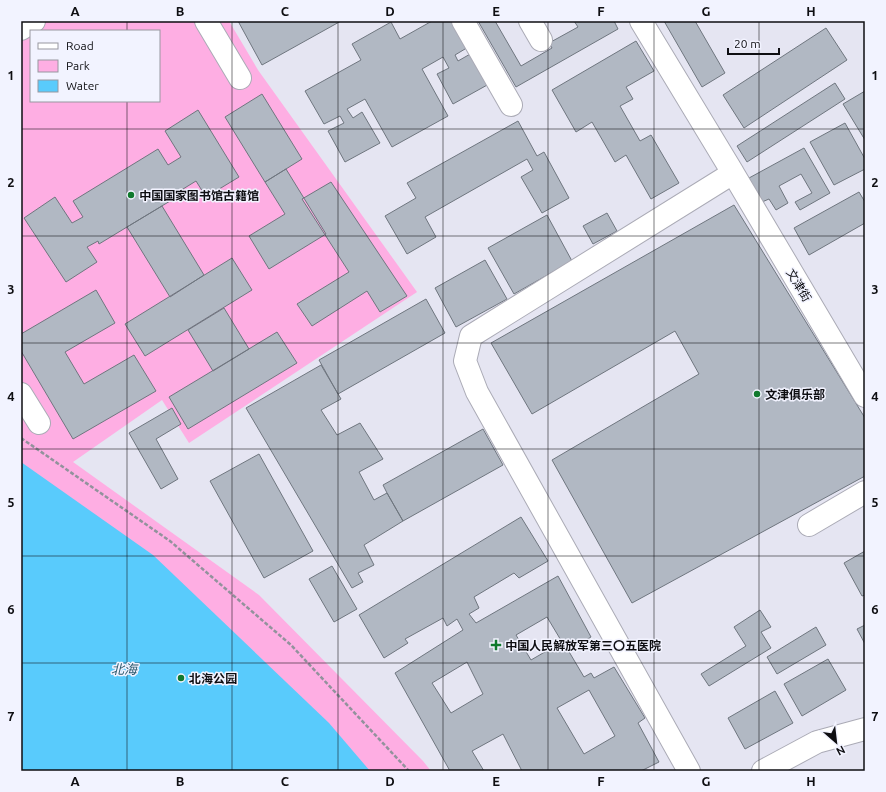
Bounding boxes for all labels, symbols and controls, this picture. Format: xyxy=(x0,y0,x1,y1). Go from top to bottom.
text: A xyxy=(70,4,80,18)
text: B xyxy=(176,4,185,18)
text: C xyxy=(281,4,290,18)
text: D xyxy=(385,4,395,18)
text: E xyxy=(492,4,500,18)
text: F xyxy=(597,4,605,18)
text: G xyxy=(702,4,711,18)
text: H xyxy=(806,4,816,18)
legend xyxy=(30,30,160,102)
scale bar xyxy=(728,30,779,56)
text: 20 m xyxy=(734,37,761,50)
text: Road xyxy=(66,39,94,52)
text: Park xyxy=(66,59,90,72)
text: 1 xyxy=(7,68,15,82)
text: 1 xyxy=(871,68,879,82)
text: Water xyxy=(66,79,99,92)
text: 2 xyxy=(7,175,15,189)
text: 2 xyxy=(871,175,879,189)
place label: 中国国家图书馆古籍馆 xyxy=(139,189,259,202)
marker: 中国国家图书馆古籍馆 xyxy=(126,190,136,200)
street label: 文津街 xyxy=(784,266,814,304)
text: 3 xyxy=(7,282,15,296)
text: 3 xyxy=(871,282,879,296)
place label: 文津俱乐部 xyxy=(765,388,825,401)
text: 4 xyxy=(7,389,15,403)
marker: 文津俱乐部 xyxy=(752,389,762,399)
text: 4 xyxy=(871,389,879,403)
text: 5 xyxy=(7,495,15,509)
text: 5 xyxy=(871,495,879,509)
text: 6 xyxy=(7,602,15,616)
text: 6 xyxy=(871,602,879,616)
marker: 中国人民解放军第三〇五医院 xyxy=(490,639,502,651)
place label: 中国人民解放军第三〇五医院 xyxy=(505,639,661,652)
water label: 北海 xyxy=(111,662,139,676)
place label: 北海公园 xyxy=(189,672,237,685)
marker: 北海公园 xyxy=(176,673,186,683)
text: 7 xyxy=(7,709,15,723)
text: 7 xyxy=(871,709,879,723)
north arrow xyxy=(816,722,856,762)
text: N xyxy=(834,744,847,758)
text: A xyxy=(70,774,80,788)
text: B xyxy=(176,774,185,788)
text: C xyxy=(281,774,290,788)
text: D xyxy=(385,774,395,788)
text: E xyxy=(492,774,500,788)
text: F xyxy=(597,774,605,788)
text: G xyxy=(702,774,711,788)
text: H xyxy=(806,774,816,788)

